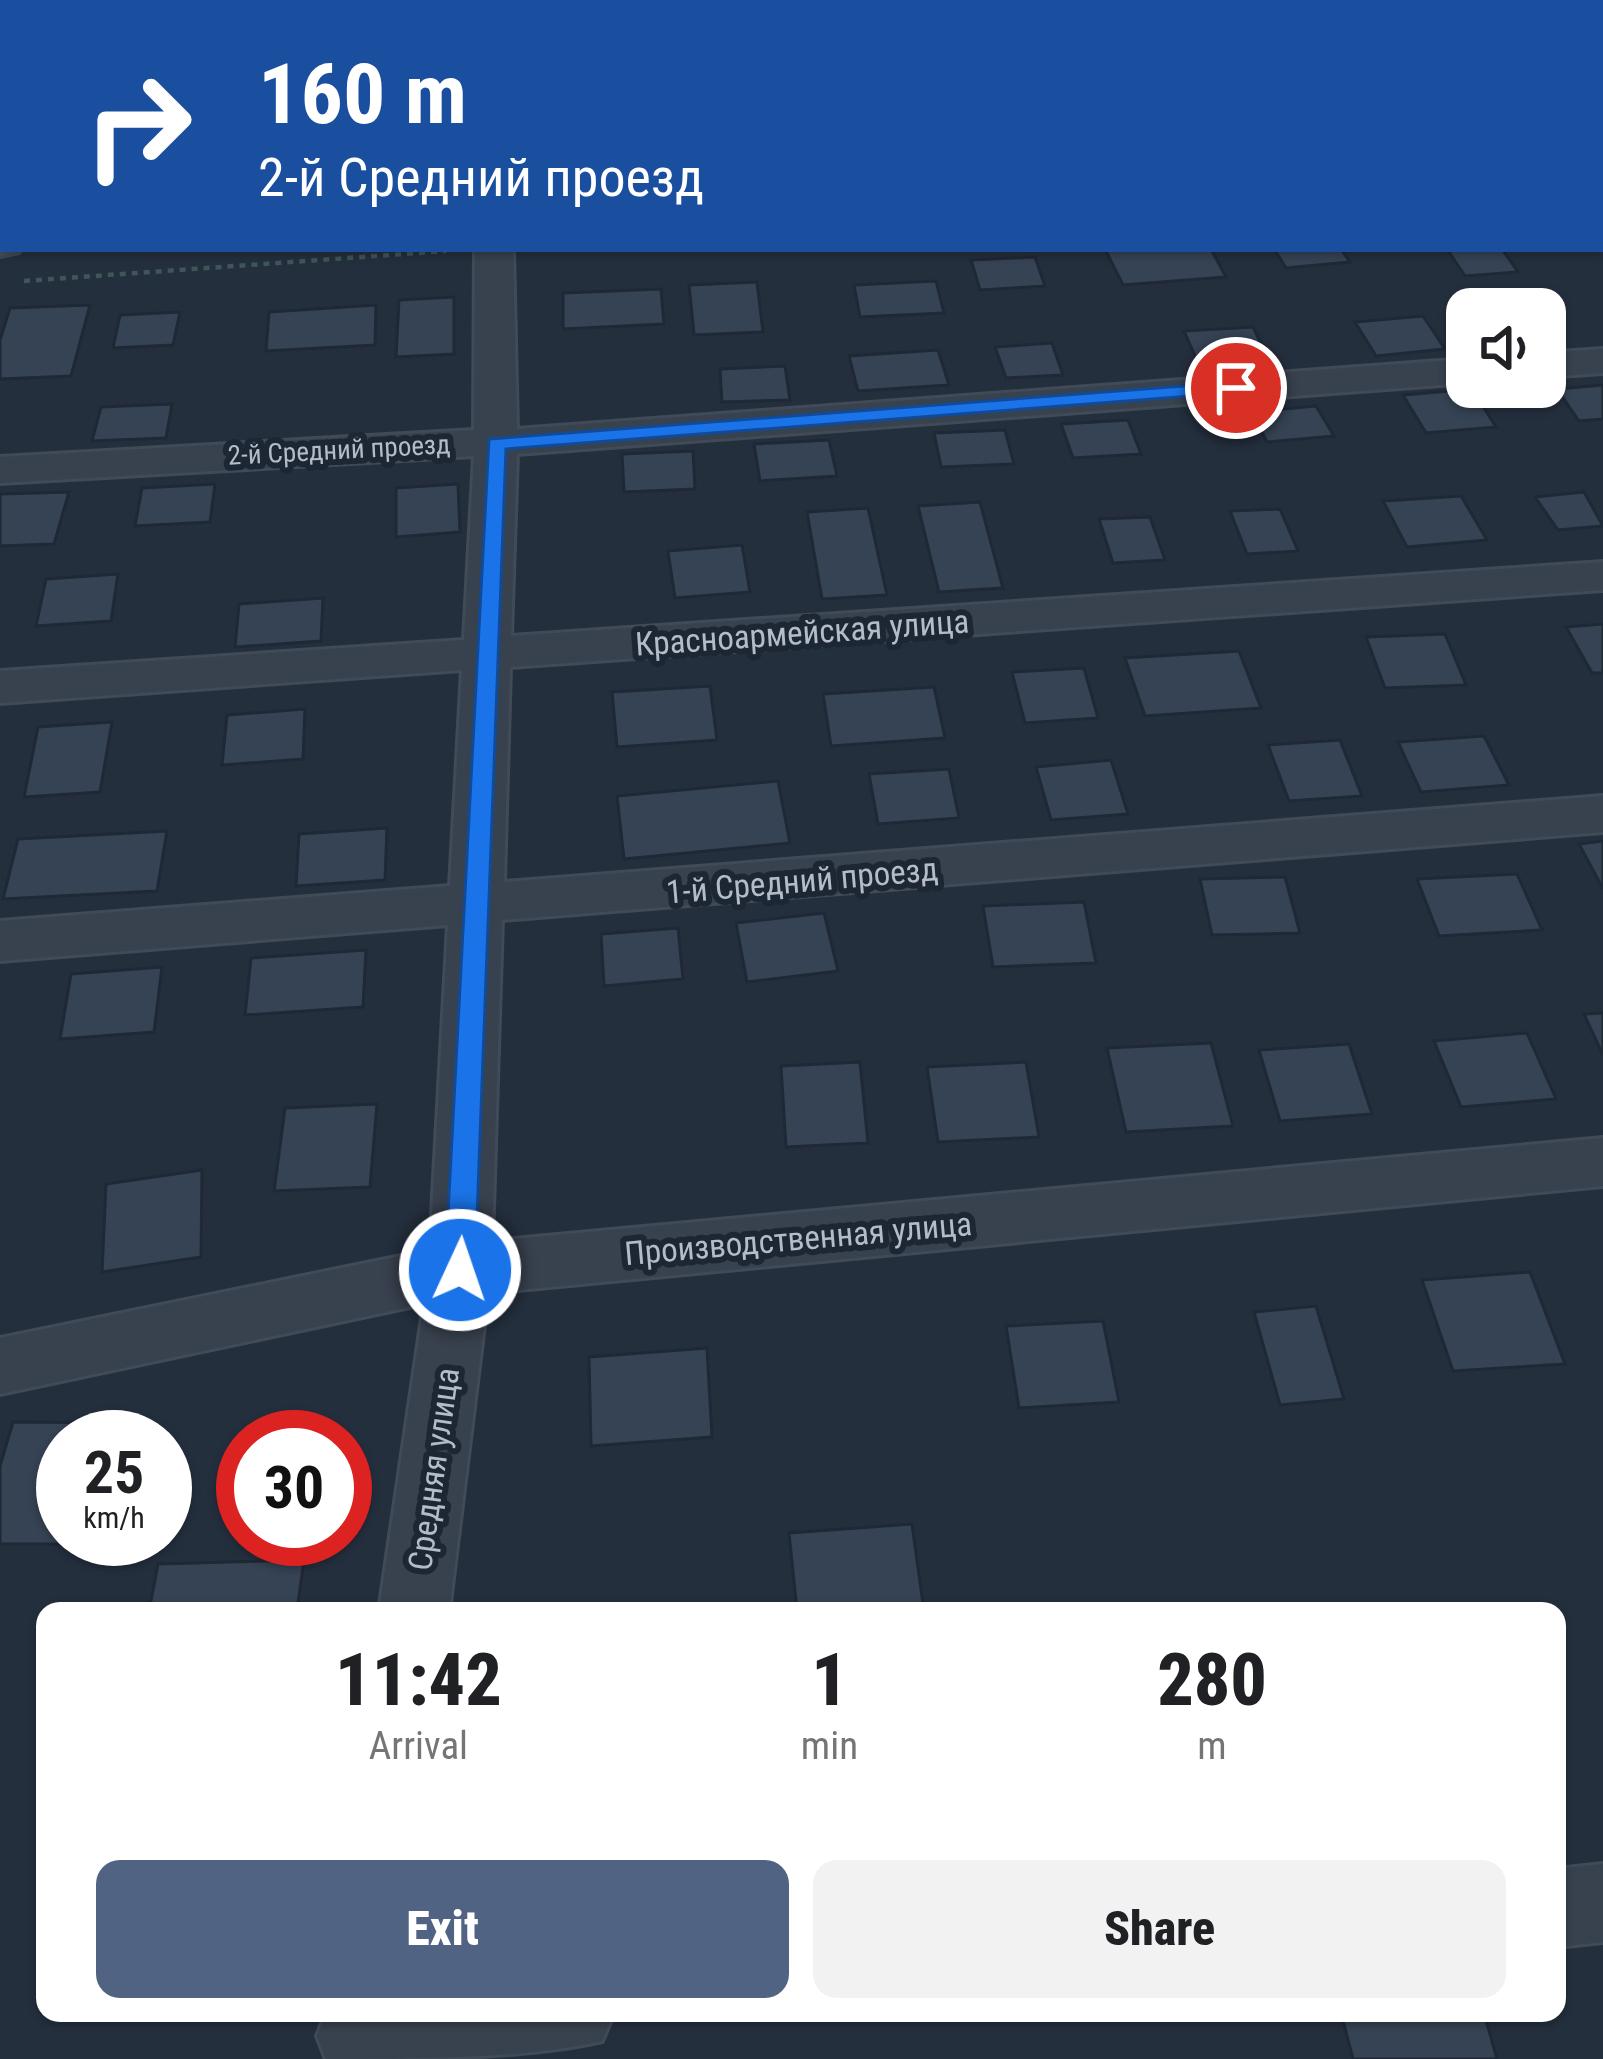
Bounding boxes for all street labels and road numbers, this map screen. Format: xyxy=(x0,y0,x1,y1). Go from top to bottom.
street label: 2-й Средний проезд xyxy=(227,428,451,472)
street label: Красноармейская улица xyxy=(634,601,970,664)
street label: 1-й Средний проезд xyxy=(665,849,939,912)
street label: Производственная улица xyxy=(623,1204,973,1273)
street label: Средняя улица xyxy=(400,1365,467,1573)

